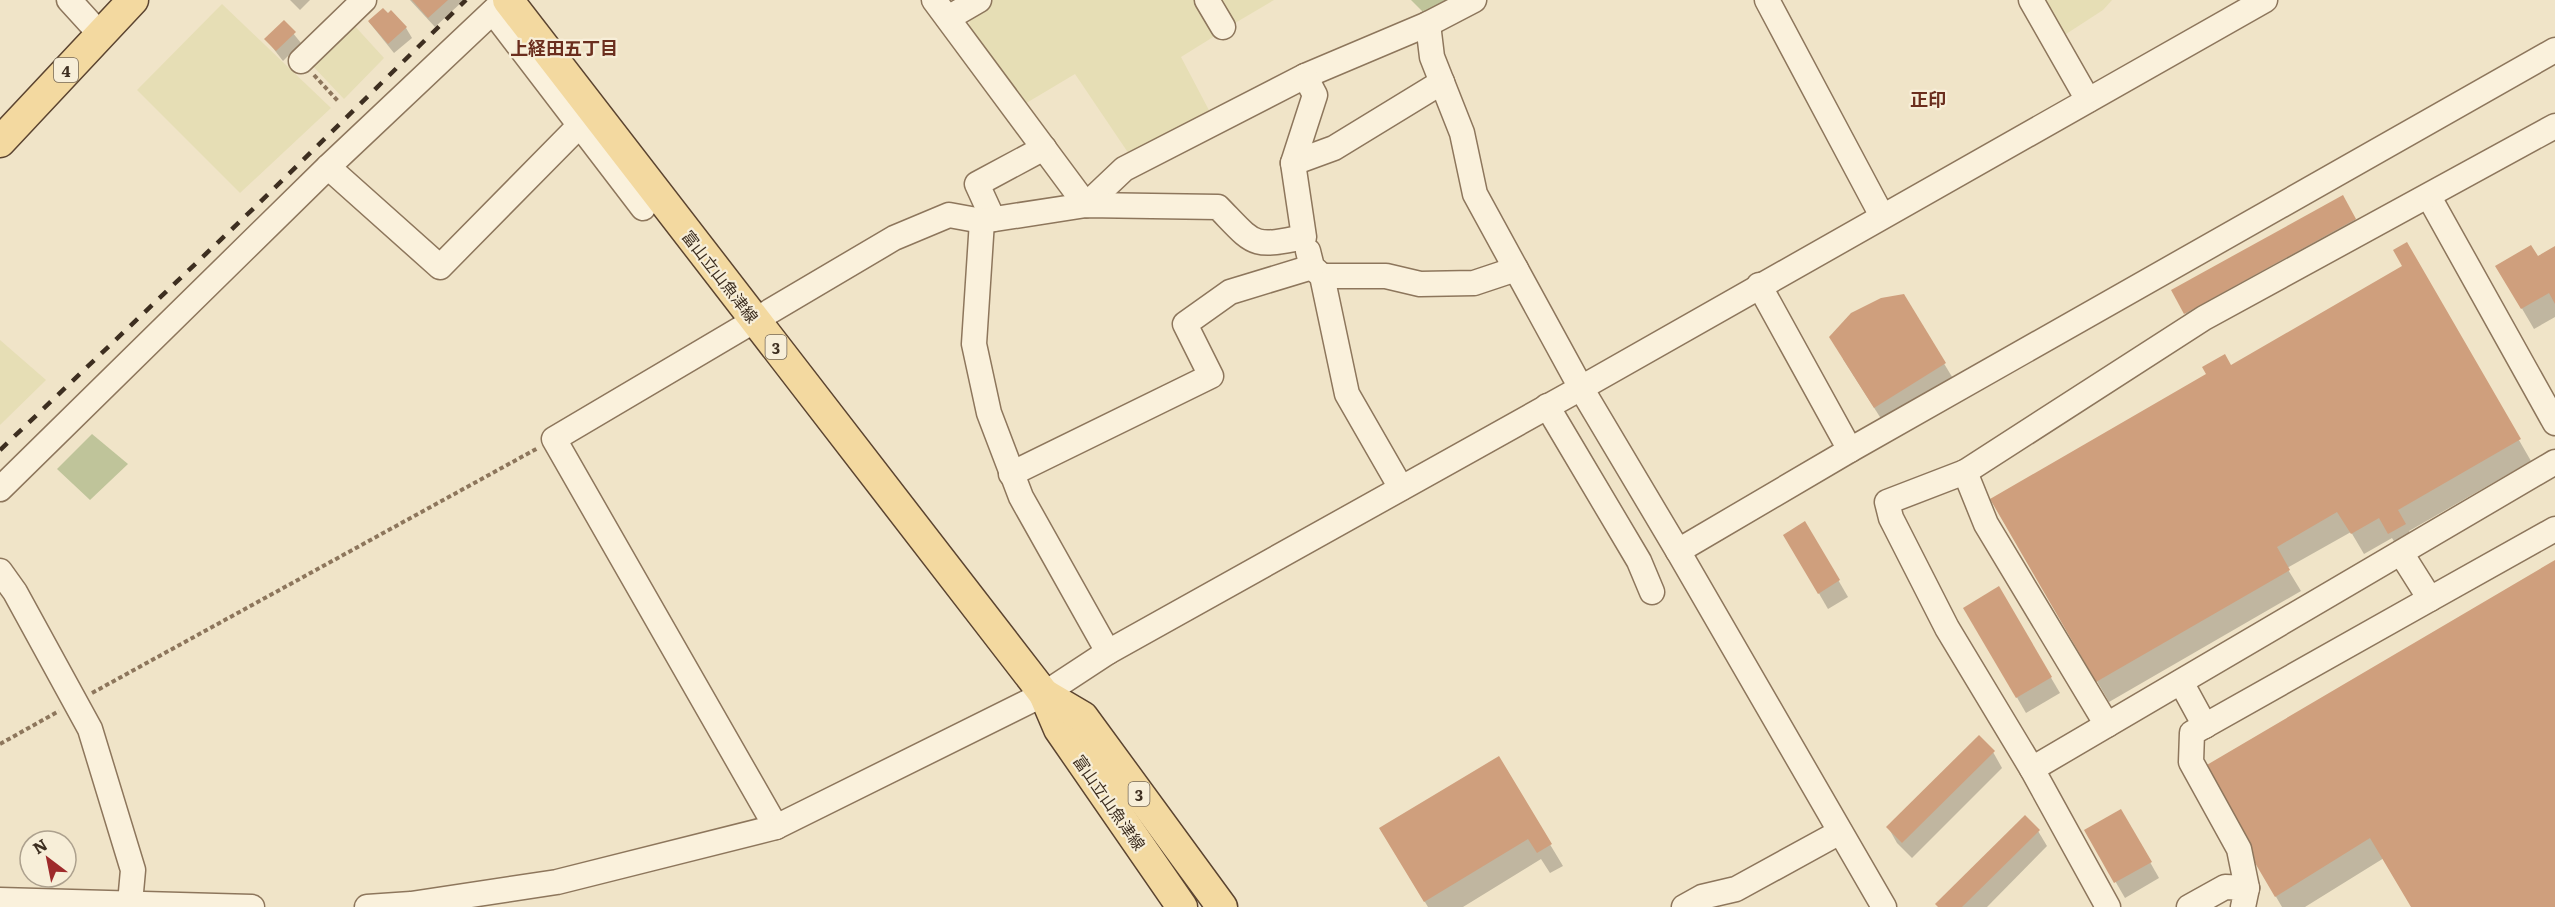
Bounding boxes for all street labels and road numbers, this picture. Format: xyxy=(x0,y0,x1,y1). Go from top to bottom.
road number: 4 xyxy=(54,58,78,82)
street label: 富山立山魚津線 xyxy=(677,224,765,328)
road number: 3 xyxy=(766,335,786,359)
street label: 富山立山魚津線 xyxy=(1068,749,1152,855)
road number: 3 xyxy=(1128,782,1150,806)

